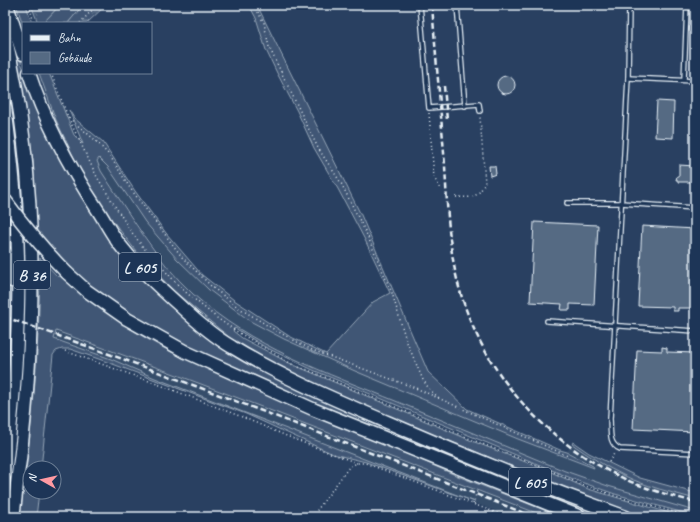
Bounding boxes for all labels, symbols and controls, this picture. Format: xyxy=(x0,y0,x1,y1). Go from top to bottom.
legend xyxy=(22,22,152,74)
text: Bahn xyxy=(58,30,81,46)
text: Gebäude xyxy=(58,50,92,66)
road number: L 605 xyxy=(119,253,161,281)
road number: B 36 xyxy=(14,261,50,289)
north arrow xyxy=(22,460,62,500)
road number: L 605 xyxy=(509,468,551,496)
text: N xyxy=(25,472,40,483)

